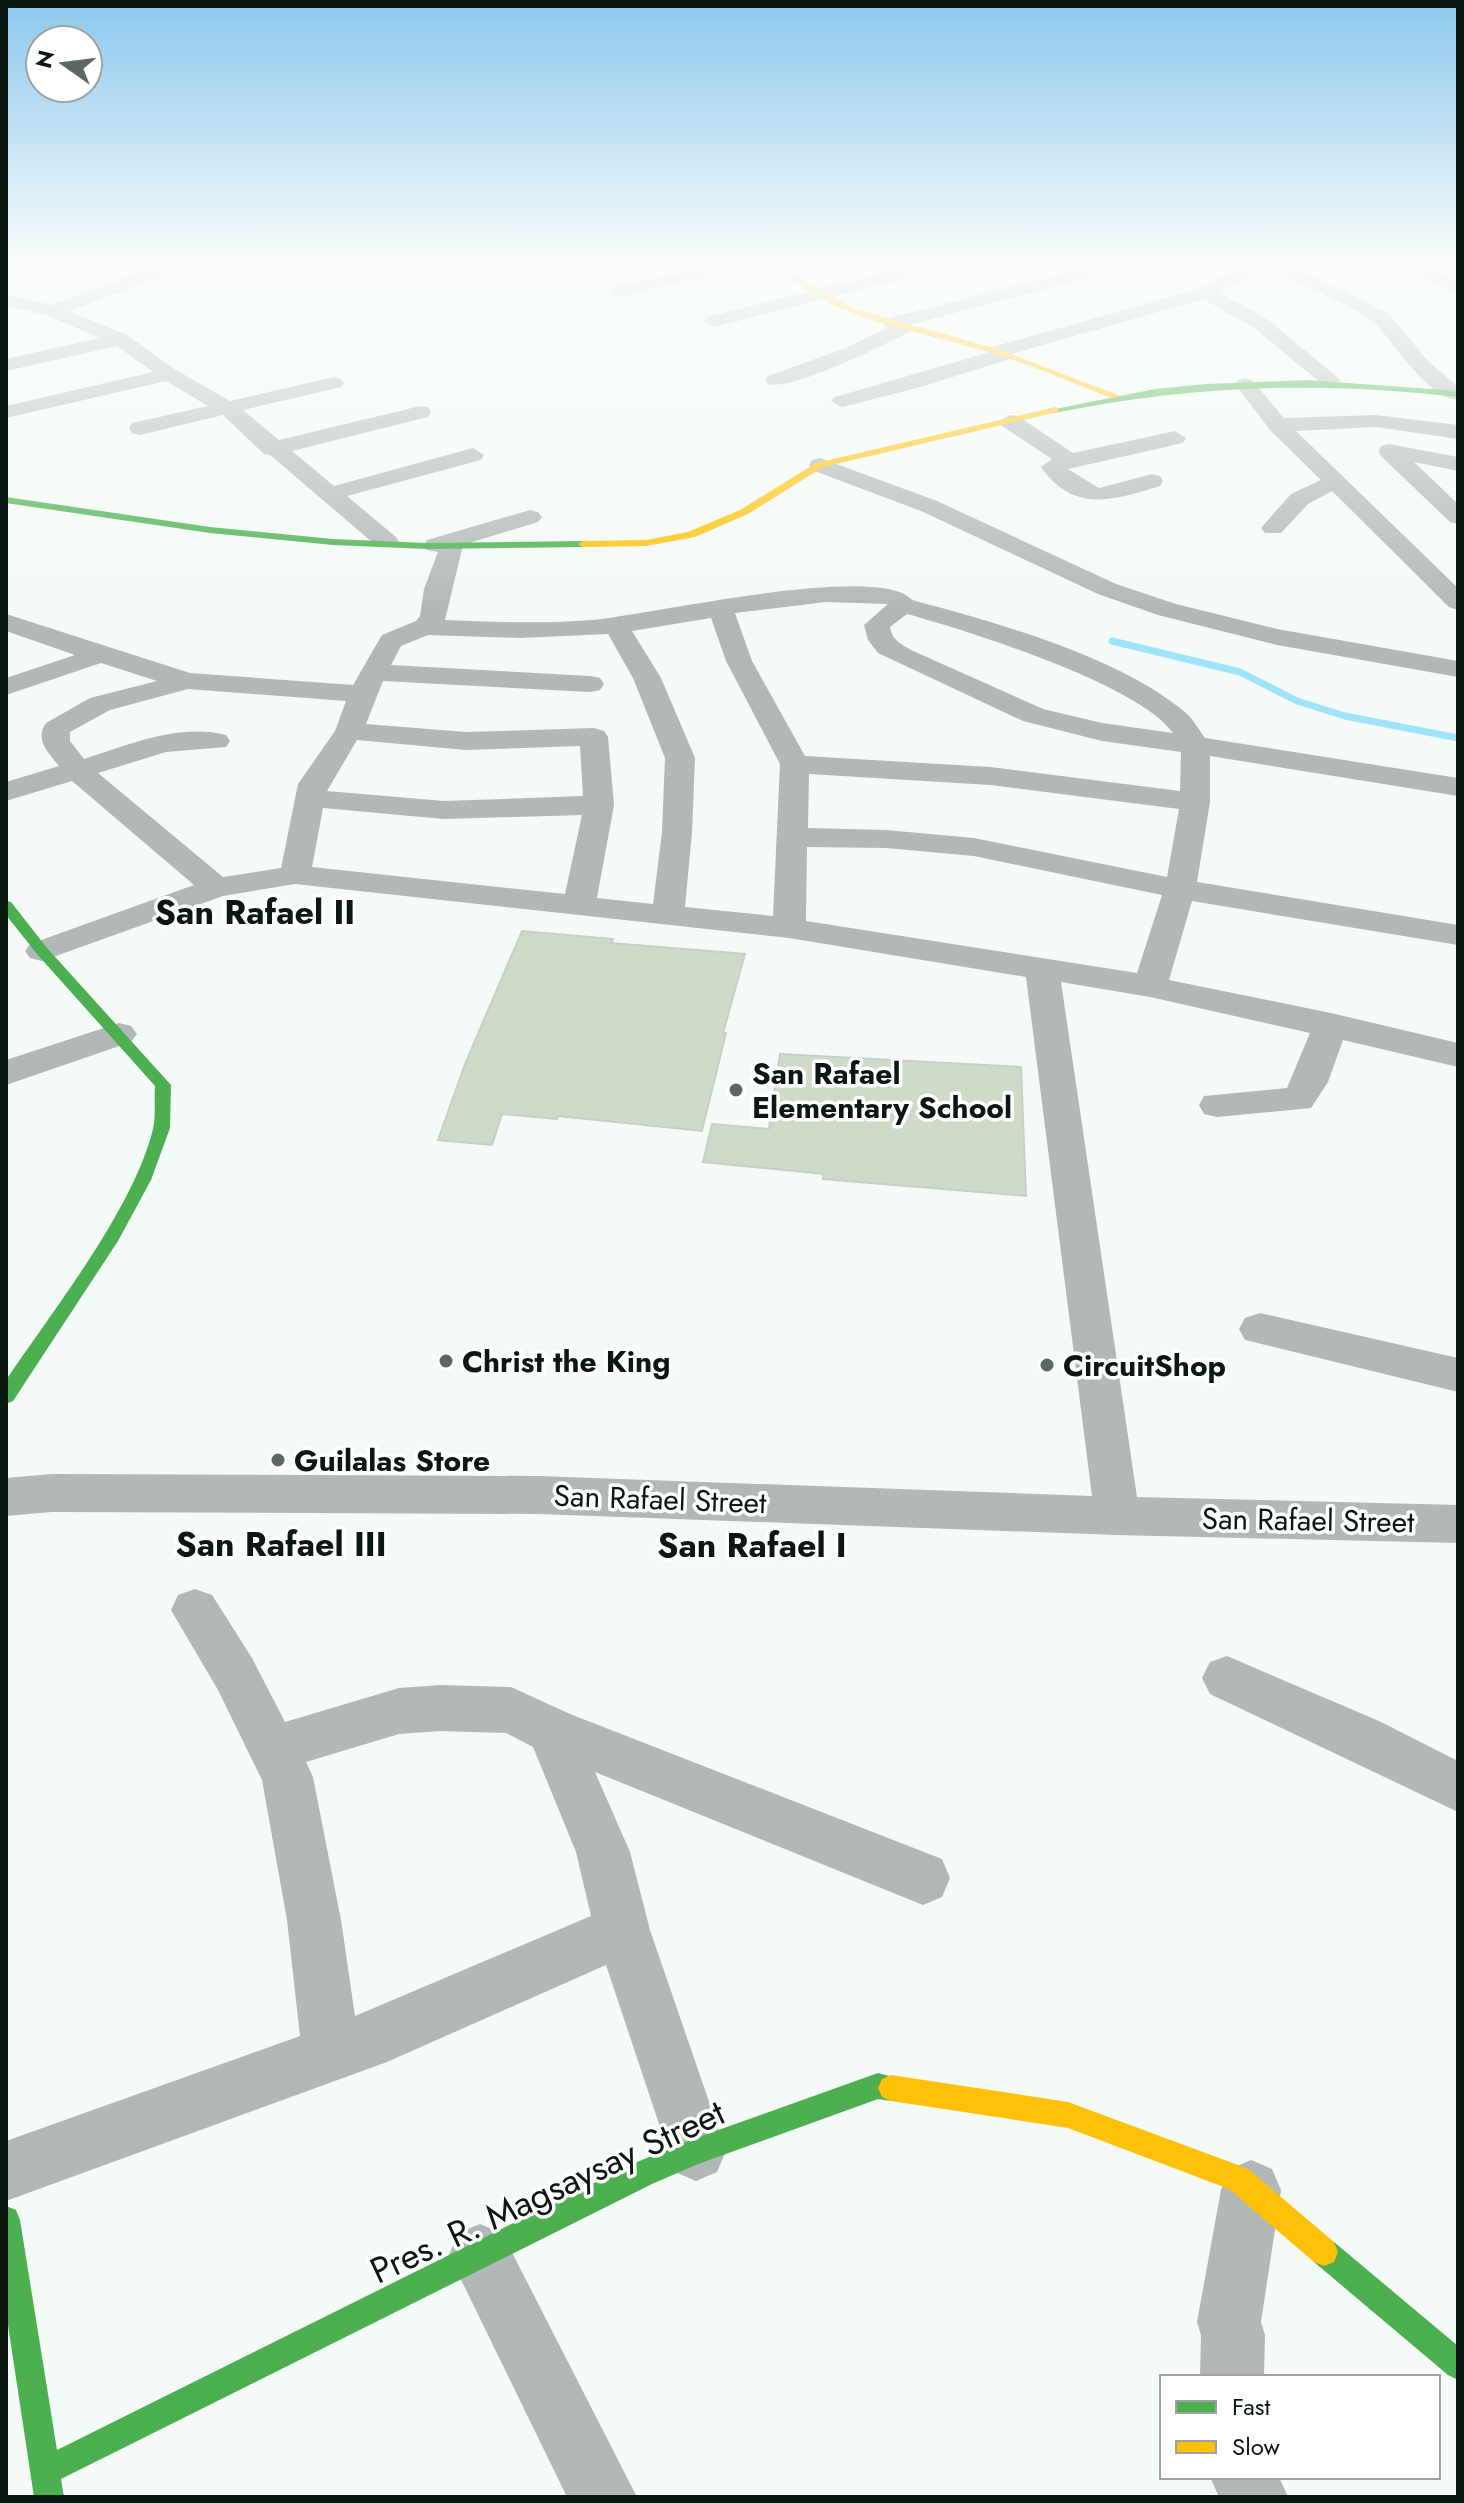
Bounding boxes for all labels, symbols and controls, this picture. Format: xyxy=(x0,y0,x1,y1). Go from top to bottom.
north arrow xyxy=(24,24,104,104)
text: N xyxy=(27,47,62,72)
district label: San Rafael II xyxy=(155,888,355,937)
place label: San Rafael Elementary School xyxy=(752,1052,1012,1129)
marker: San Rafael Elementary School xyxy=(727,1081,745,1099)
place label: Christ the King xyxy=(462,1340,671,1383)
place label: CircuitShop xyxy=(1063,1344,1226,1387)
marker: Christ the King xyxy=(437,1352,455,1370)
marker: CircuitShop xyxy=(1038,1356,1056,1374)
place label: Guilalas Store xyxy=(294,1439,490,1482)
marker: Guilalas Store xyxy=(269,1451,287,1469)
street label: San Rafael Street xyxy=(553,1474,768,1524)
street label: San Rafael Street xyxy=(1201,1497,1416,1543)
district label: San Rafael III xyxy=(175,1520,387,1569)
district label: San Rafael I xyxy=(657,1521,847,1570)
street label: Pres. R. Magsaysay Street xyxy=(361,2086,733,2296)
legend xyxy=(1160,2375,1440,2479)
text: Fast xyxy=(1232,2389,1270,2424)
text: Slow xyxy=(1232,2429,1280,2464)

